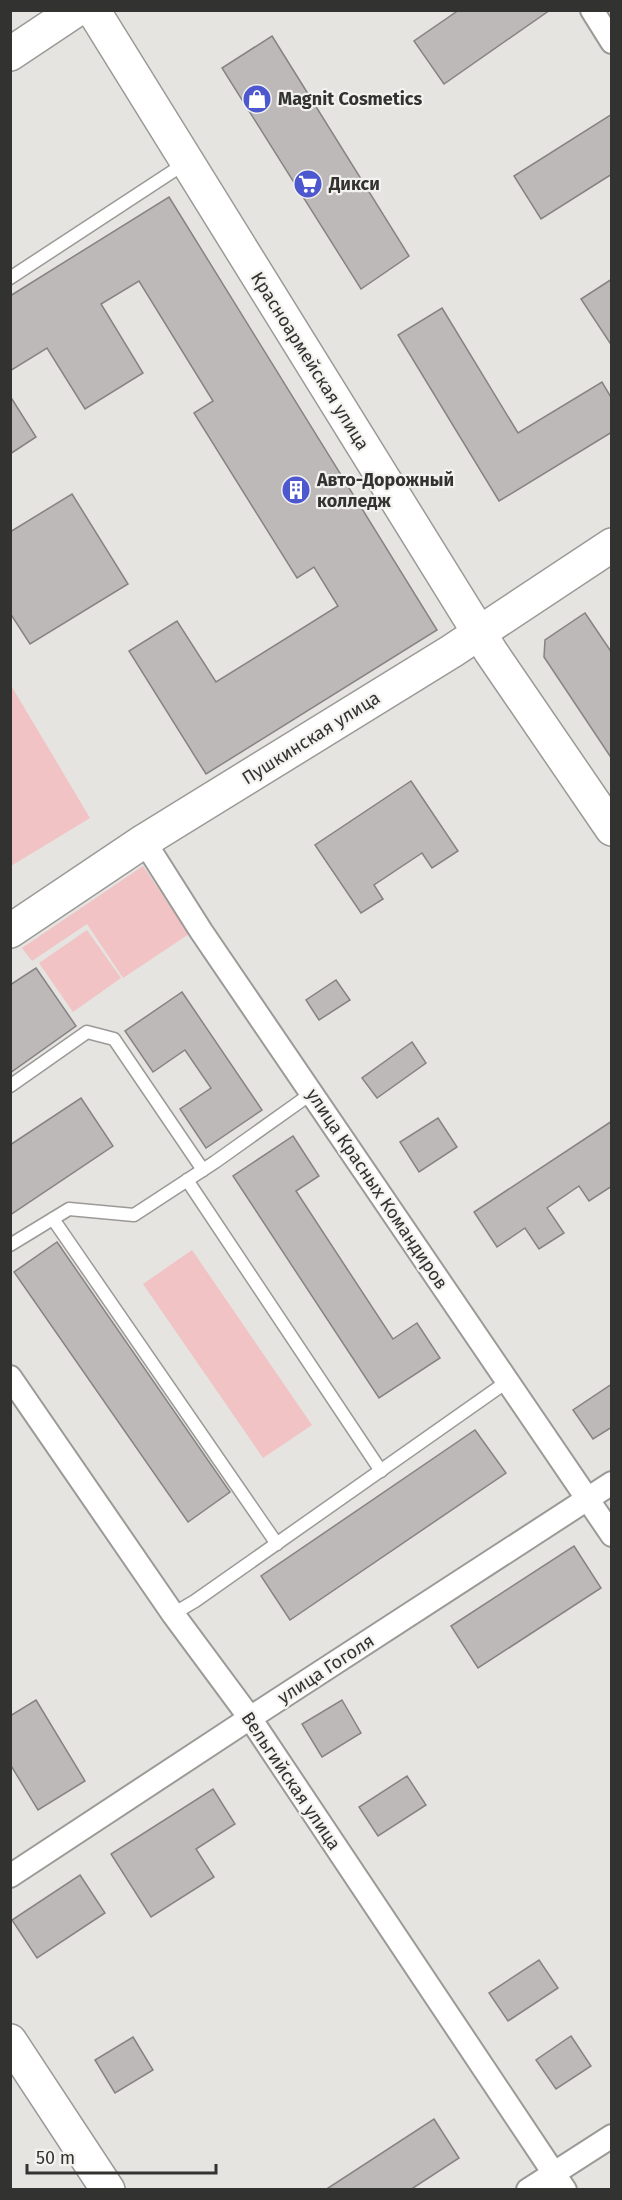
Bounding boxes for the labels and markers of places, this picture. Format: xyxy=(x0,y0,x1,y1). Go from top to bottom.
shop icon: Magnit Cosmetics xyxy=(241,83,273,115)
place label: Magnit Cosmetics xyxy=(278,88,422,110)
supermarket icon: Дикси xyxy=(292,168,324,200)
place label: Дикси xyxy=(328,173,380,195)
place label: Авто-Дорожный колледж xyxy=(316,469,454,512)
building icon: Авто-Дорожный колледж xyxy=(280,474,312,506)

